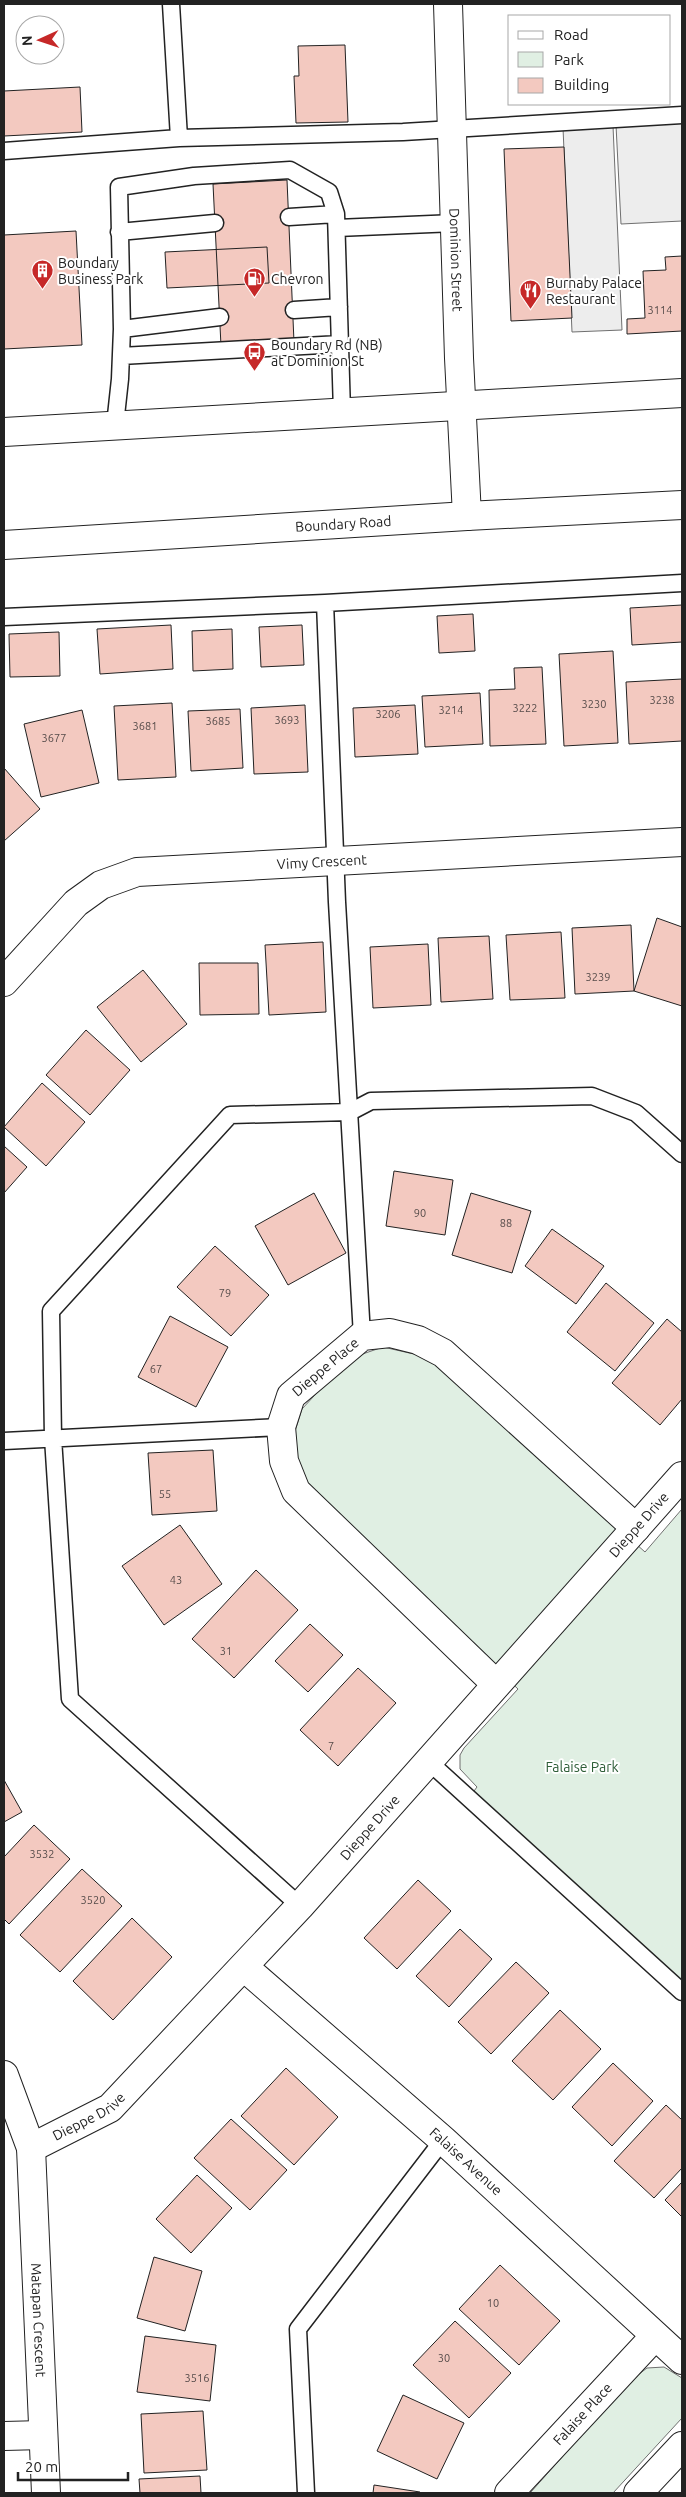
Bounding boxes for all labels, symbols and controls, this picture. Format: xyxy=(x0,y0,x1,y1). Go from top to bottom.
north arrow xyxy=(15,15,65,65)
legend xyxy=(508,15,671,105)
text: Road xyxy=(554,26,589,43)
text: N xyxy=(19,35,35,46)
text: Park xyxy=(554,51,584,68)
text: Building xyxy=(554,76,609,93)
street label: Dominion Street xyxy=(446,208,466,312)
place label: Boundary Business Park xyxy=(58,255,143,287)
building icon: Boundary Business Park xyxy=(30,259,54,290)
fuel station icon: Chevron xyxy=(243,267,267,298)
place label: Chevron xyxy=(271,271,324,287)
place label: Burnaby Palace Restaurant xyxy=(546,275,642,307)
restaurant icon: Burnaby Palace Restaurant xyxy=(518,279,542,310)
house number: 3114 xyxy=(648,304,672,316)
place label: Boundary Rd (NB) at Dominion St xyxy=(271,337,383,369)
bus stop icon: Boundary Rd (NB) at Dominion St xyxy=(243,341,267,372)
street label: Boundary Road xyxy=(295,513,392,535)
house number: 3238 xyxy=(650,694,674,706)
house number: 3230 xyxy=(582,698,606,710)
house number: 3222 xyxy=(513,702,537,714)
house number: 3214 xyxy=(439,704,463,716)
house number: 3206 xyxy=(376,708,400,720)
house number: 3693 xyxy=(275,714,299,726)
house number: 3685 xyxy=(206,715,230,727)
house number: 3681 xyxy=(133,720,157,732)
house number: 3677 xyxy=(42,732,66,744)
street label: Vimy Crescent xyxy=(276,851,368,872)
house number: 3239 xyxy=(586,971,610,983)
house number: 90 xyxy=(414,1207,426,1219)
house number: 88 xyxy=(500,1217,512,1229)
house number: 79 xyxy=(219,1287,231,1299)
street label: Dieppe Place xyxy=(289,1334,362,1399)
house number: 67 xyxy=(150,1363,162,1375)
house number: 55 xyxy=(159,1488,171,1500)
street label: Dieppe Drive xyxy=(606,1489,672,1560)
house number: 43 xyxy=(170,1574,182,1586)
house number: 31 xyxy=(220,1645,232,1657)
house number: 7 xyxy=(328,1740,334,1752)
park label: Falaise Park xyxy=(545,1759,619,1775)
street label: Dieppe Drive xyxy=(337,1792,403,1863)
house number: 3532 xyxy=(30,1848,54,1860)
house number: 3520 xyxy=(81,1894,105,1906)
street label: Dieppe Drive xyxy=(50,2089,128,2144)
street label: Falaise Avenue xyxy=(426,2124,506,2198)
street label: Matapan Crescent xyxy=(28,2263,49,2378)
house number: 10 xyxy=(487,2297,499,2309)
house number: 30 xyxy=(438,2352,450,2364)
house number: 3516 xyxy=(185,2372,209,2384)
street label: Falaise Place xyxy=(550,2380,615,2448)
scale bar xyxy=(18,2450,128,2482)
text: 20 m xyxy=(25,2458,58,2475)

